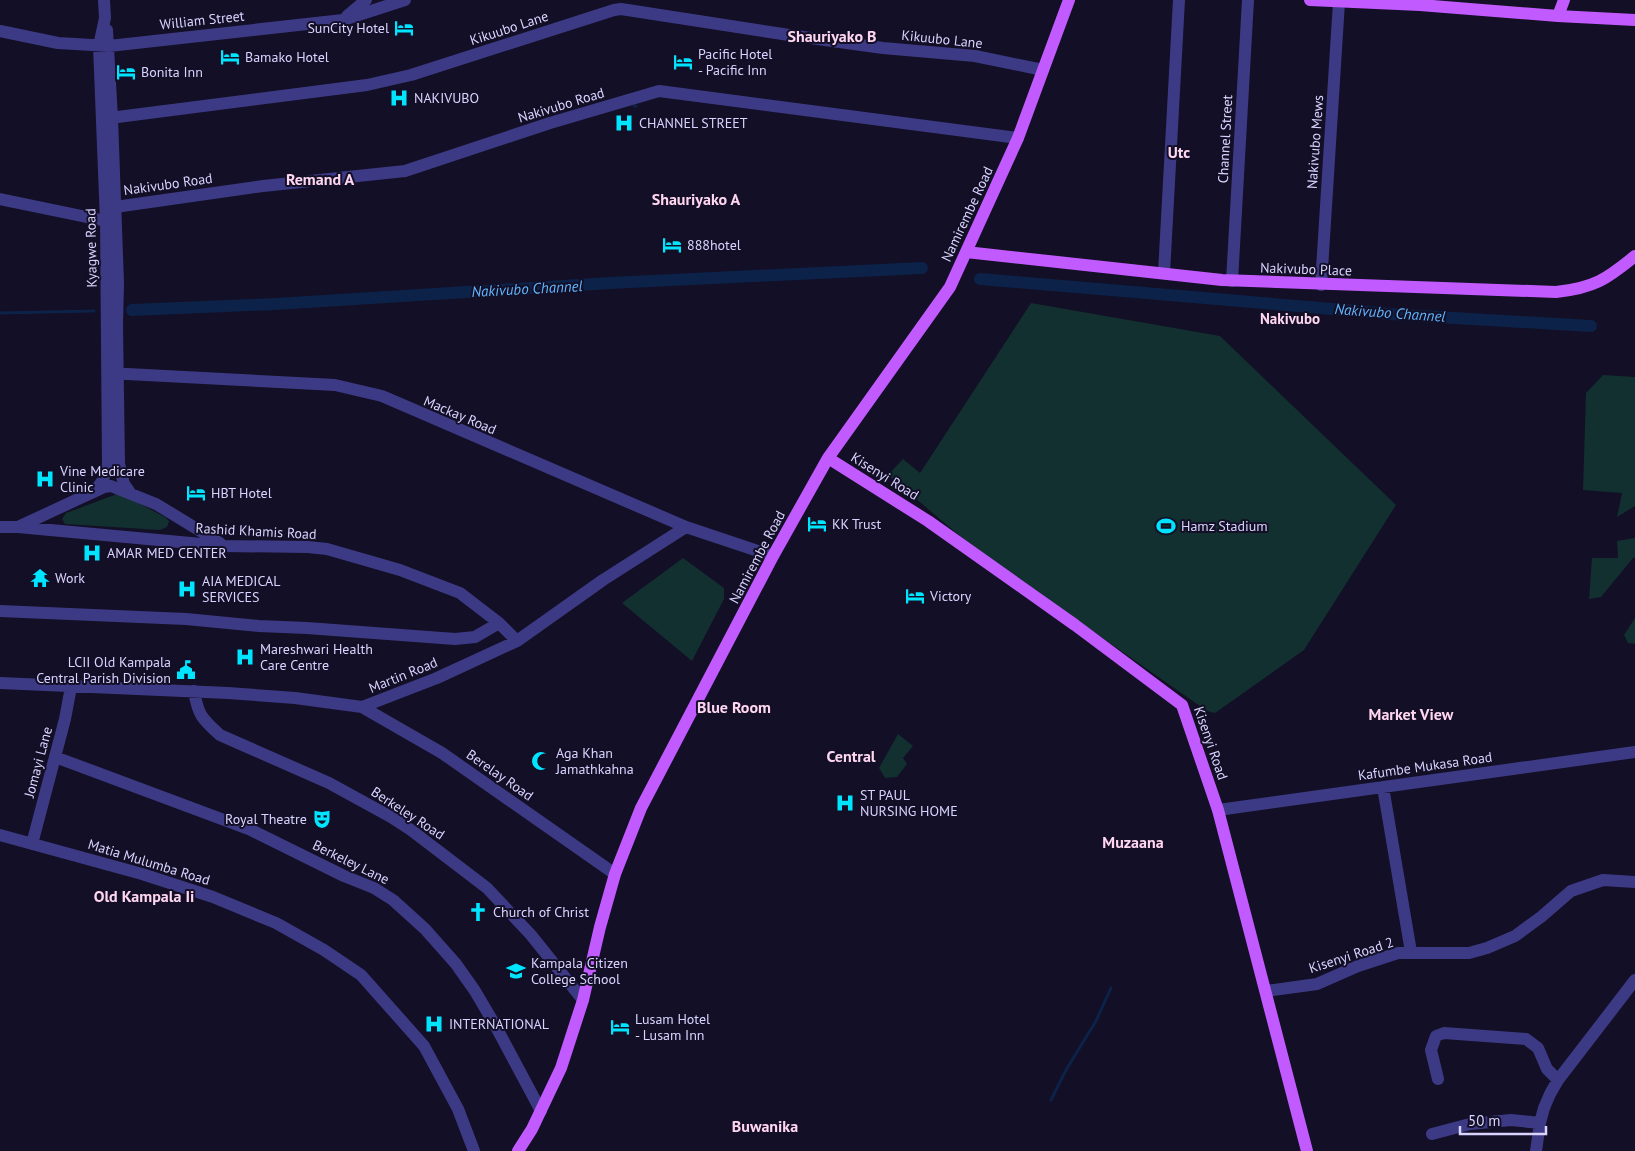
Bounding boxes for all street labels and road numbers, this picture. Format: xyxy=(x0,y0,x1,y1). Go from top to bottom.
street label: William Street xyxy=(159,7,245,33)
street label: Kikuubo Lane xyxy=(467,7,551,49)
street label: Kikuubo Lane xyxy=(900,26,984,52)
street label: Nakivubo Road xyxy=(516,83,606,127)
street label: Channel Street xyxy=(1214,94,1236,184)
street label: Nakivubo Mews xyxy=(1303,94,1327,190)
street label: Namirembe Road xyxy=(937,164,997,264)
street label: Nakivubo Road xyxy=(122,169,214,199)
street label: Kyagwe Road xyxy=(81,208,101,288)
street label: Nakivubo Place xyxy=(1260,258,1352,280)
street label: Mackay Road xyxy=(421,392,499,438)
street label: Kisenyi Road xyxy=(848,448,922,504)
street label: Namirembe Road xyxy=(725,507,789,607)
street label: Rashid Khamis Road xyxy=(195,519,317,543)
street label: Martin Road xyxy=(366,653,440,697)
street label: Kisenyi Road xyxy=(1190,704,1232,782)
street label: Jomayi Lane xyxy=(20,725,56,800)
street label: Berelay Road xyxy=(463,745,537,805)
street label: Kafumbe Mukasa Road xyxy=(1357,748,1493,784)
street label: Berkeley Road xyxy=(368,783,448,843)
street label: Matia Mulumba Road xyxy=(86,835,212,889)
street label: Berkeley Lane xyxy=(310,836,392,888)
street label: Kisenyi Road 2 xyxy=(1306,933,1396,977)

